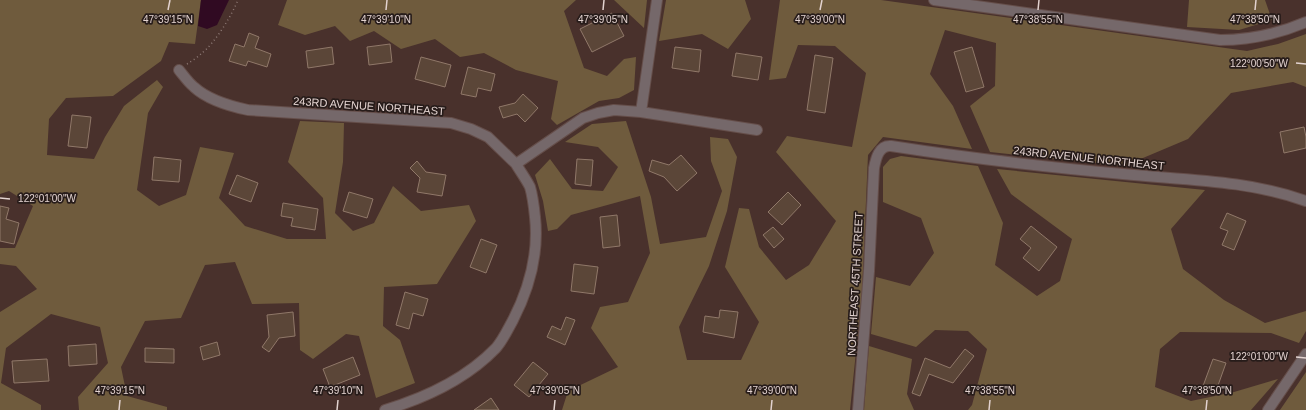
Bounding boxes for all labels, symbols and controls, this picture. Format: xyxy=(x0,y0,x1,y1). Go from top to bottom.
text: 47°39'15"N xyxy=(143,14,193,25)
text: 47°39'10"N xyxy=(361,14,411,25)
text: 47°39'05"N xyxy=(578,14,628,25)
text: 47°39'00"N xyxy=(795,14,845,25)
text: 47°38'55"N xyxy=(1013,14,1063,25)
text: 47°38'50"N xyxy=(1230,14,1280,25)
text: 122°00'50"W xyxy=(1230,58,1288,69)
street label: 243RD AVENUE NORTHEAST xyxy=(293,95,445,117)
street label: 243RD AVENUE NORTHEAST xyxy=(1013,144,1165,172)
text: 122°01'00"W xyxy=(18,193,76,204)
street label: NORTHEAST 45TH STREET xyxy=(845,212,865,356)
text: 122°01'00"W xyxy=(1230,351,1288,362)
text: 47°39'15"N xyxy=(95,385,145,396)
text: 47°39'10"N xyxy=(313,385,363,396)
text: 47°39'05"N xyxy=(530,385,580,396)
text: 47°39'00"N xyxy=(747,385,797,396)
text: 47°38'55"N xyxy=(965,385,1015,396)
text: 47°38'50"N xyxy=(1182,385,1232,396)

